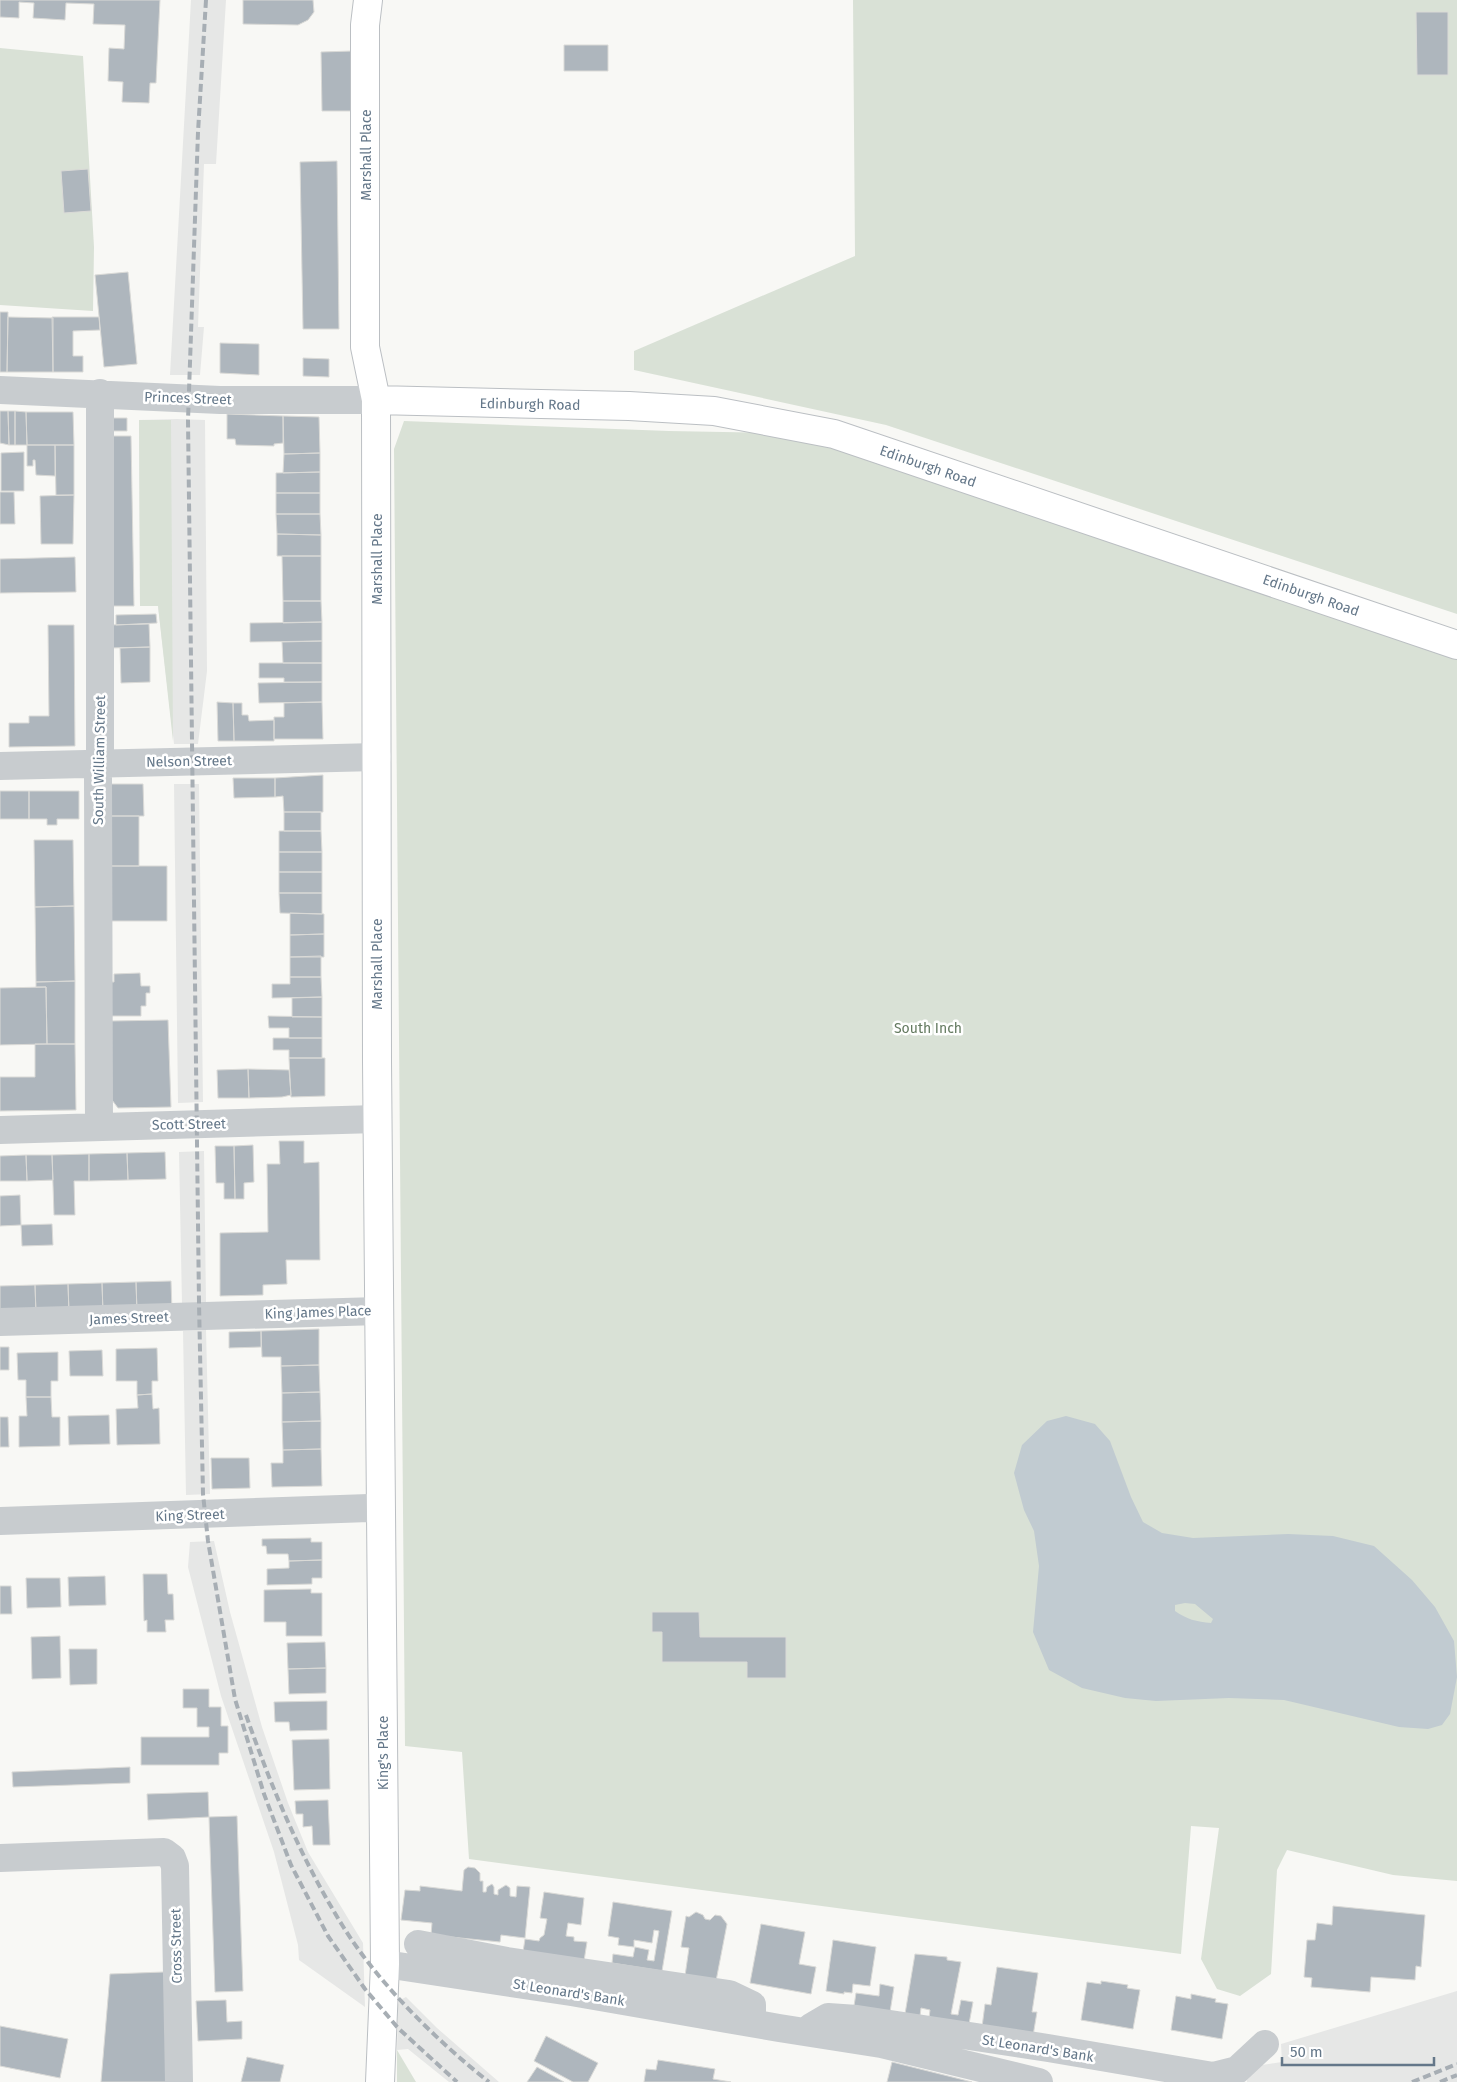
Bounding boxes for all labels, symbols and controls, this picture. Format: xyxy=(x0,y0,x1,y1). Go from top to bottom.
street label: Marshall Place xyxy=(358,109,375,201)
street label: Princes Street xyxy=(144,388,233,409)
street label: Edinburgh Road xyxy=(479,395,581,414)
street label: Edinburgh Road xyxy=(877,442,978,491)
street label: Marshall Place xyxy=(369,513,386,605)
street label: Edinburgh Road xyxy=(1260,571,1361,620)
street label: South William Street xyxy=(90,694,109,825)
street label: Nelson Street xyxy=(146,752,233,771)
street label: Marshall Place xyxy=(369,918,386,1010)
park label: South Inch xyxy=(894,1020,962,1037)
street label: Scott Street xyxy=(152,1115,227,1134)
street label: King James Place xyxy=(264,1302,372,1323)
street label: James Street xyxy=(89,1309,170,1328)
street label: King Street xyxy=(155,1506,226,1525)
street label: King's Place xyxy=(375,1716,392,1790)
street label: Cross Street xyxy=(167,1907,186,1984)
street label: St Leonard's Bank xyxy=(512,1975,627,2010)
street label: St Leonard's Bank xyxy=(981,2031,1096,2066)
scale bar xyxy=(1282,2034,1434,2066)
text: 50 m xyxy=(1290,2043,1323,2061)

